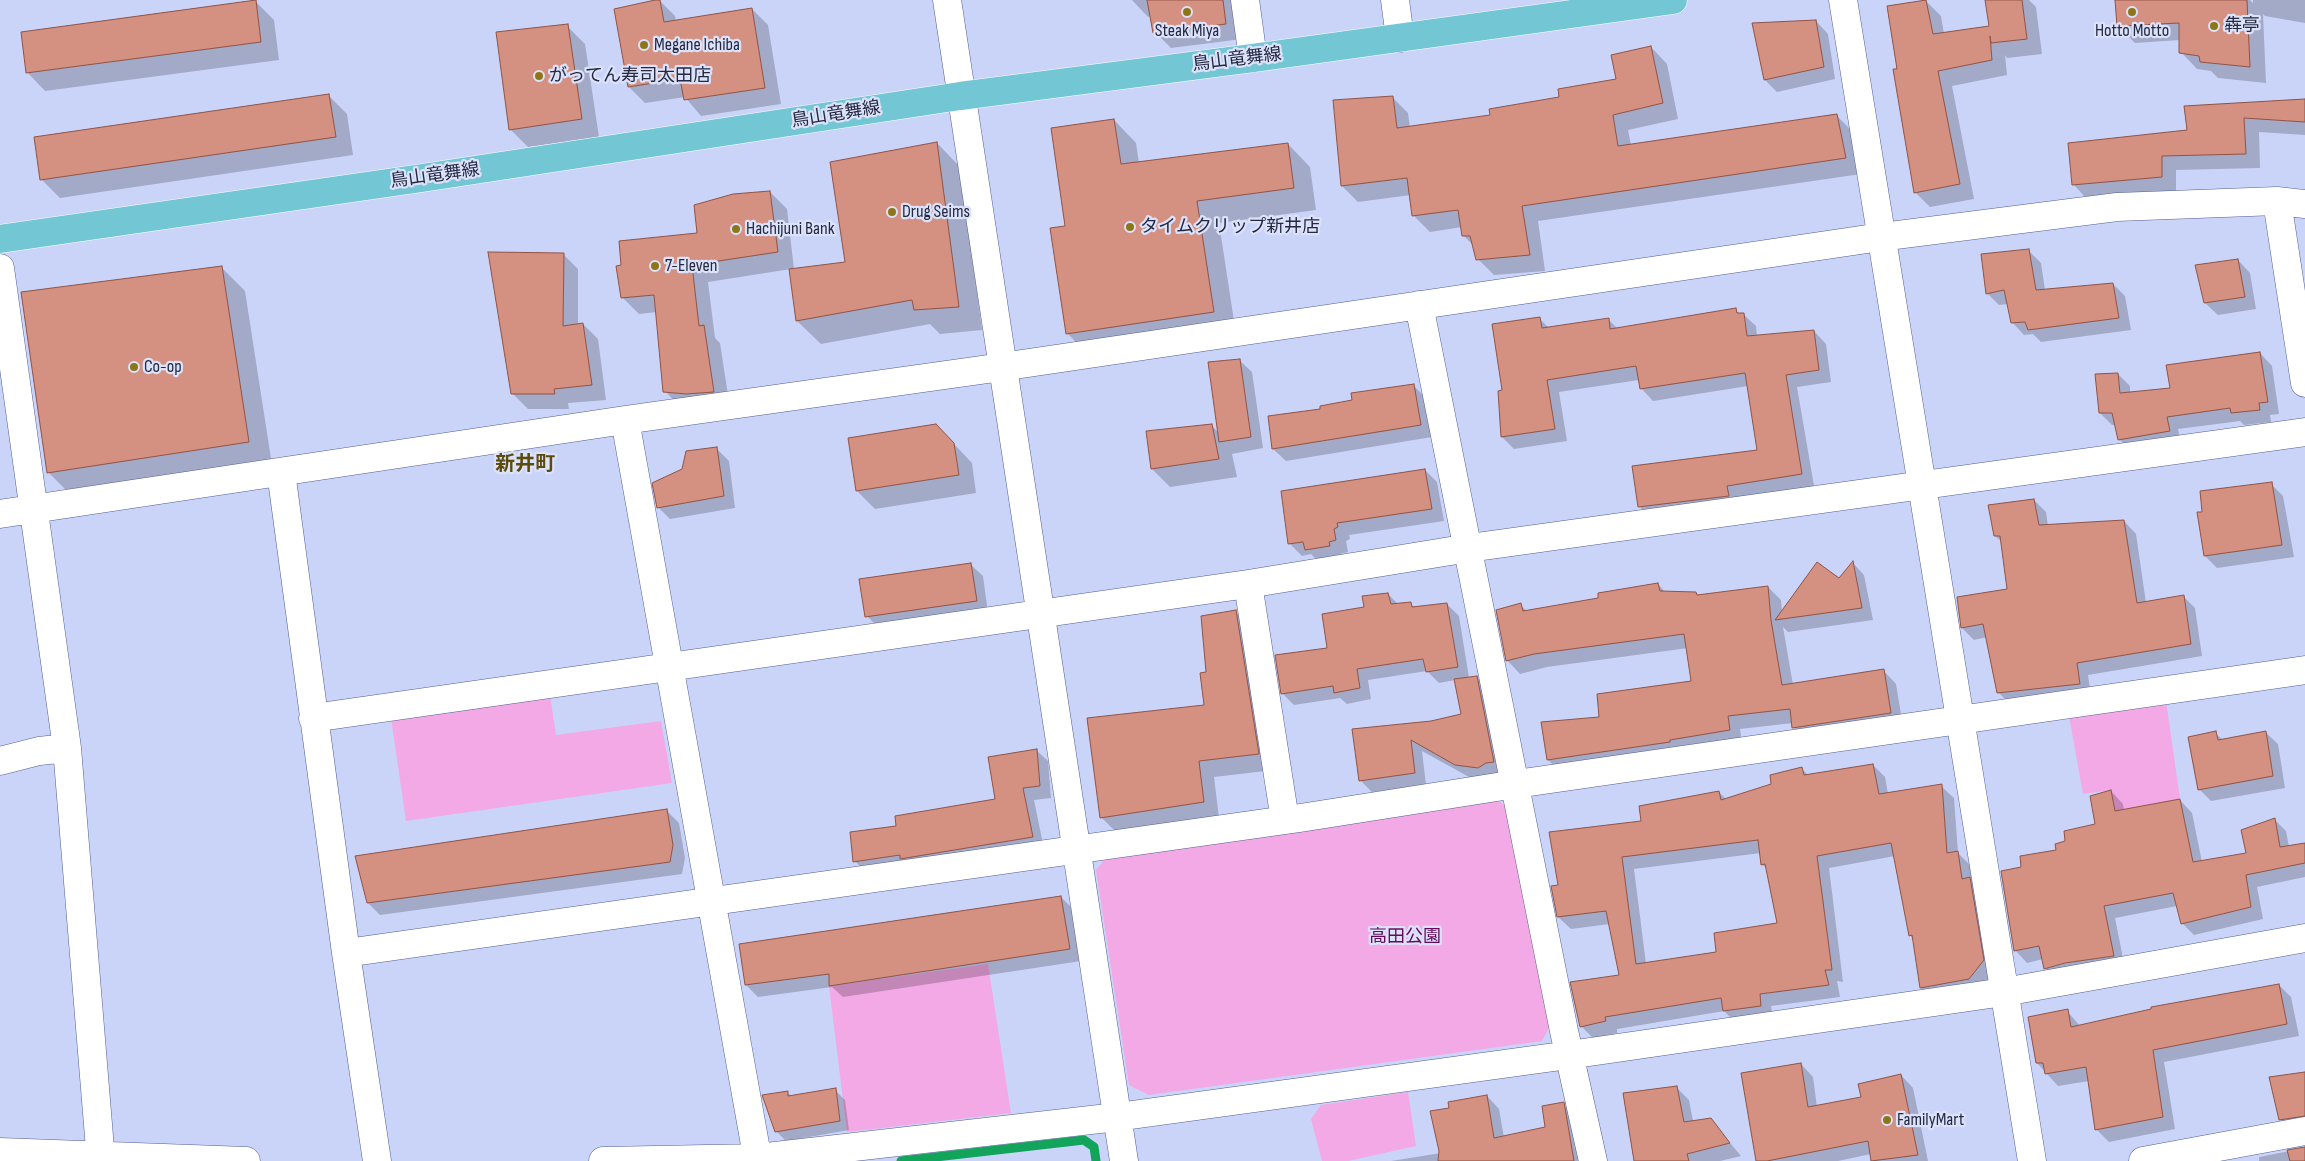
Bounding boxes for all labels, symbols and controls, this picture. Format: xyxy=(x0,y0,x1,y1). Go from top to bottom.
marker: Steak Miya xyxy=(1181,6,1193,18)
marker: Hotto Motto xyxy=(2126,6,2138,18)
place label: 犇亭 xyxy=(2224,15,2260,37)
place label: Steak Miya xyxy=(1155,20,1219,42)
place label: Hotto Motto xyxy=(2095,20,2169,42)
marker: 犇亭 xyxy=(2208,20,2220,32)
place label: Megane Ichiba xyxy=(654,34,740,56)
marker: Megane Ichiba xyxy=(638,39,650,51)
street label: 鳥山竜舞線 xyxy=(1191,44,1283,76)
place label: がってん寿司太田店 xyxy=(549,65,711,87)
marker: がってん寿司太田店 xyxy=(533,70,545,82)
street label: 鳥山竜舞線 xyxy=(790,97,882,133)
street label: 鳥山竜舞線 xyxy=(389,159,481,193)
place label: Drug Seims xyxy=(902,201,970,223)
marker: Drug Seims xyxy=(886,206,898,218)
place label: タイムクリップ新井店 xyxy=(1140,216,1320,238)
place label: Hachijuni Bank xyxy=(746,218,835,240)
marker: タイムクリップ新井店 xyxy=(1124,221,1136,233)
marker: Hachijuni Bank xyxy=(730,223,742,235)
place label: 7-Eleven xyxy=(665,255,718,277)
marker: 7-Eleven xyxy=(649,260,661,272)
place label: Co-op xyxy=(144,356,182,378)
marker: Co-op xyxy=(128,361,140,373)
district label: 新井町 xyxy=(495,453,555,477)
park label: 高田公園 xyxy=(1369,926,1441,948)
place label: FamilyMart xyxy=(1897,1109,1964,1131)
marker: FamilyMart xyxy=(1881,1114,1893,1126)

